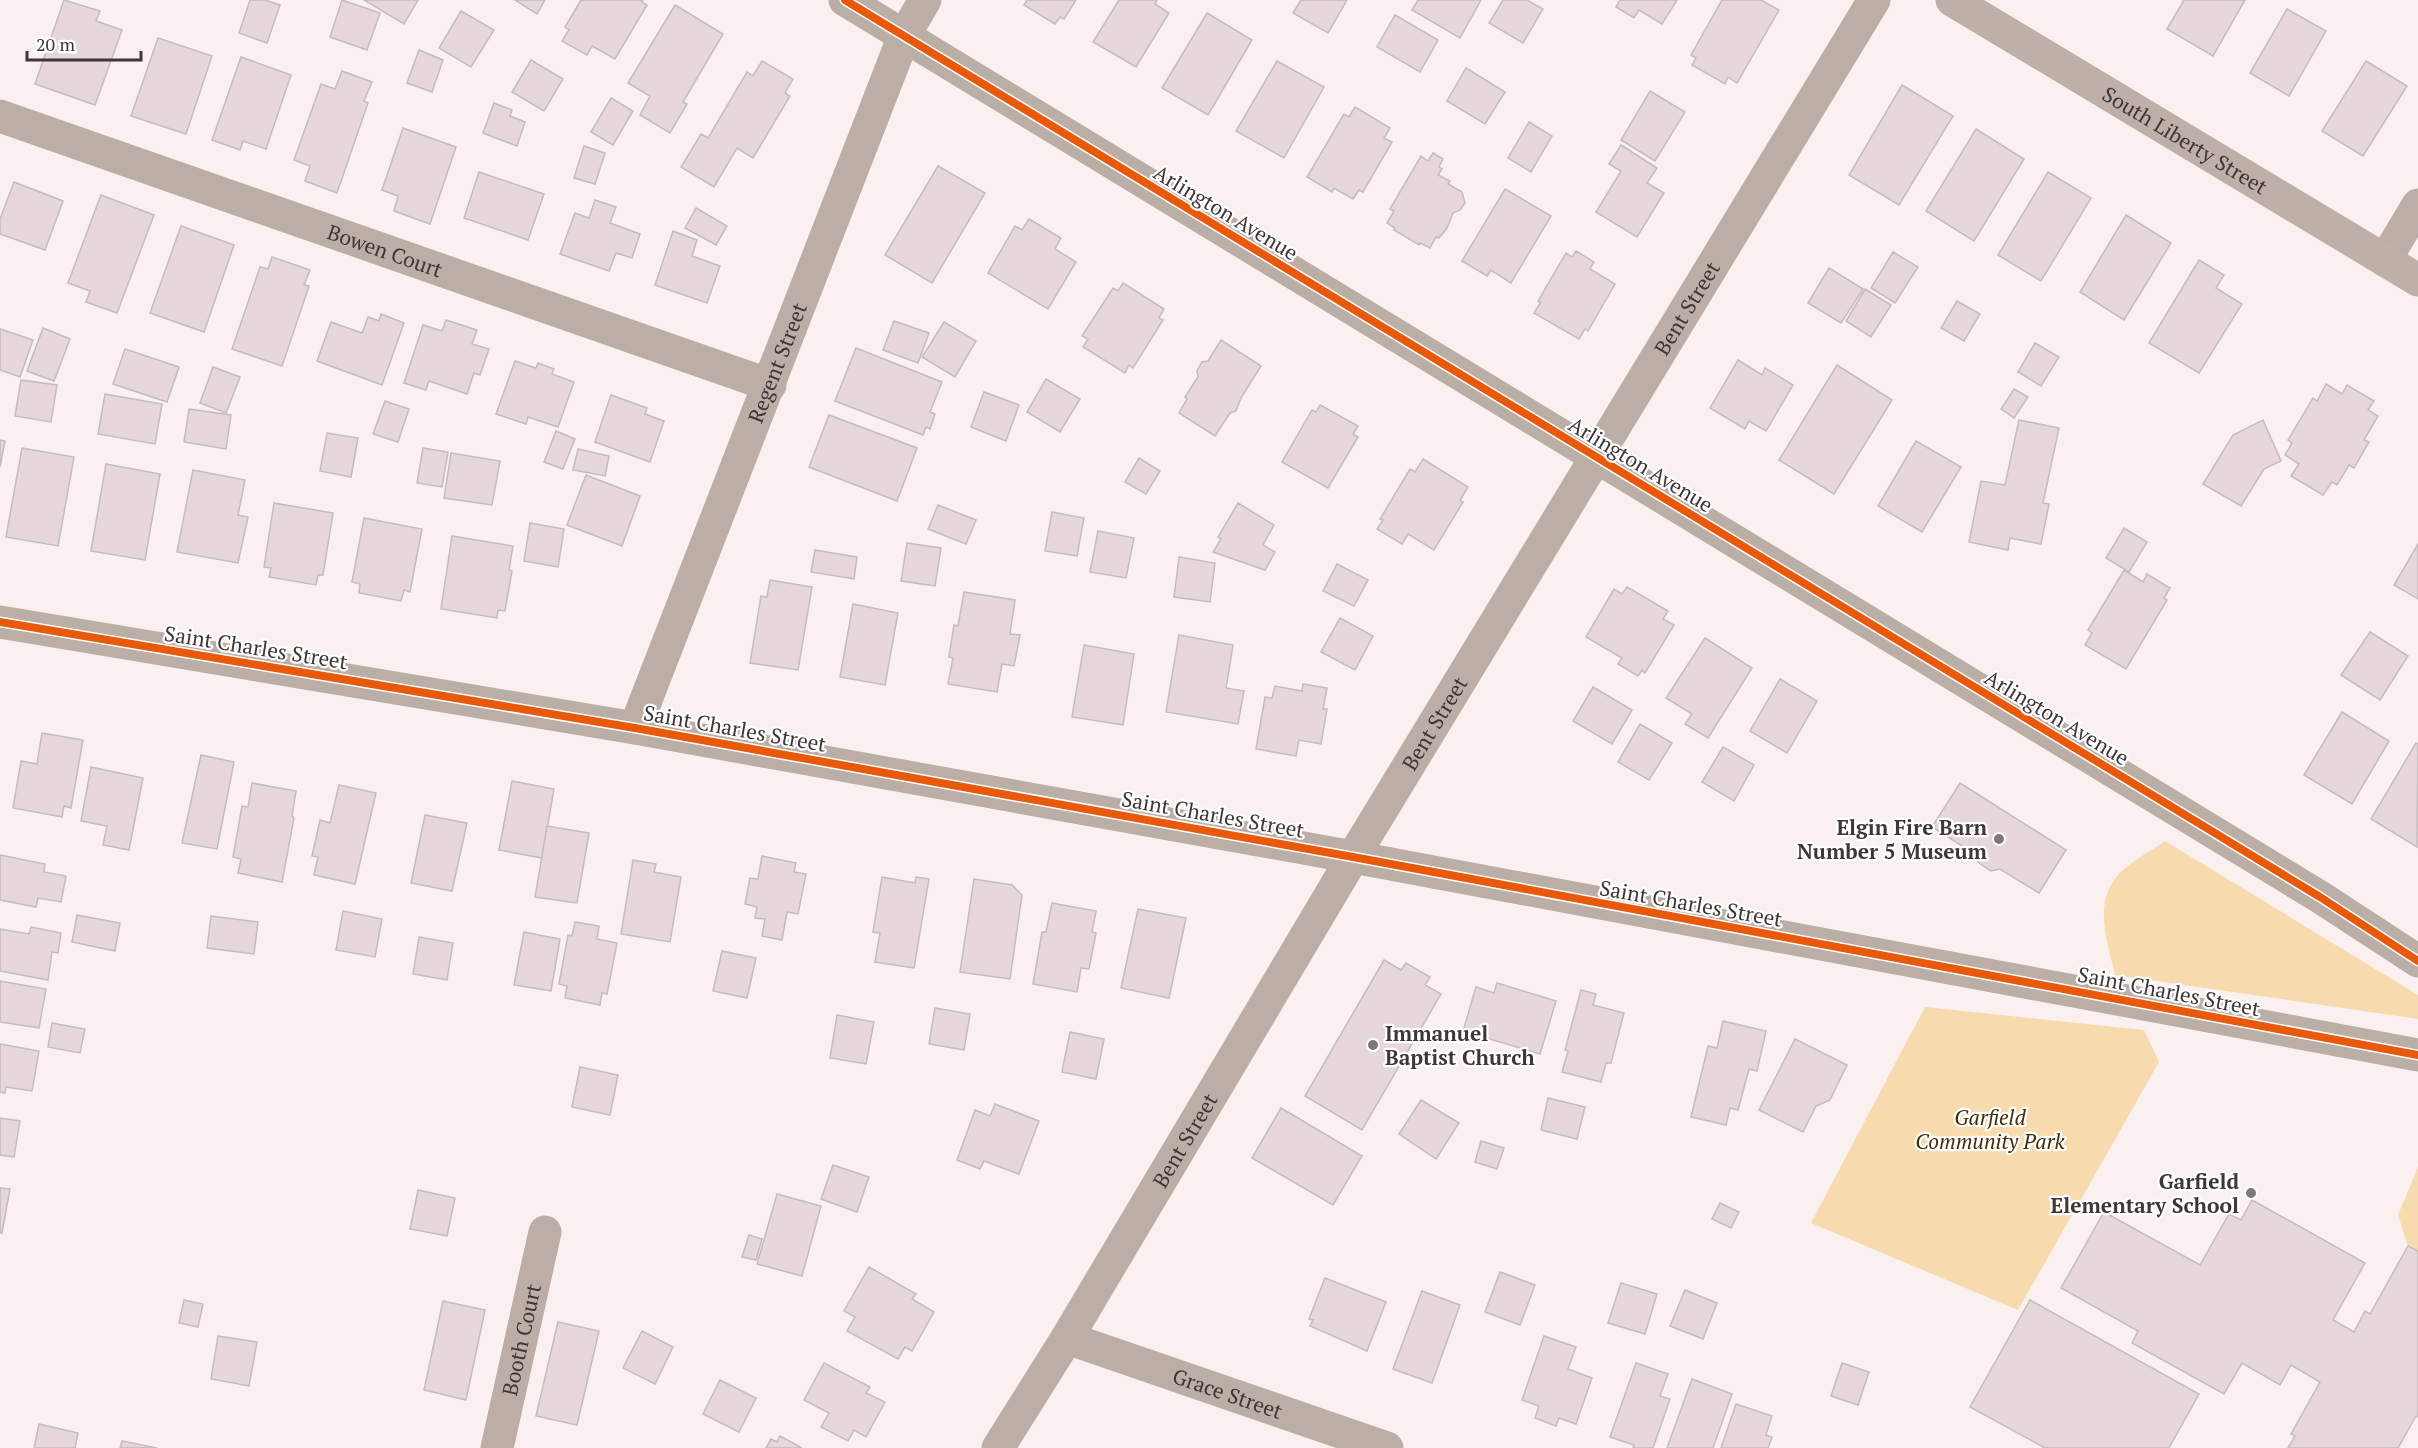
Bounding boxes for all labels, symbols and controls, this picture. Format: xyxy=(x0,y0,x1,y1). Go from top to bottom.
scale bar xyxy=(27,24,141,62)
text: 20 m xyxy=(36,32,76,56)
street label: South Liberty Street xyxy=(2097,80,2273,201)
street label: Arlington Avenue xyxy=(1149,158,1303,266)
street label: Bowen Court xyxy=(324,218,447,284)
street label: Bent Street xyxy=(1648,256,1726,360)
street label: Regent Street xyxy=(741,298,813,427)
street label: Arlington Avenue xyxy=(1564,410,1718,518)
street label: Saint Charles Street xyxy=(162,619,350,675)
street label: Arlington Avenue xyxy=(1980,663,2134,771)
street label: Bent Street xyxy=(1395,671,1474,775)
street label: Saint Charles Street xyxy=(641,698,829,758)
street label: Saint Charles Street xyxy=(1119,784,1307,844)
place label: Elgin Fire Barn Number 5 Museum xyxy=(1797,813,1988,865)
marker: Elgin Fire Barn Number 5 Museum xyxy=(1992,832,2006,846)
street label: Saint Charles Street xyxy=(1597,873,1785,933)
street label: Saint Charles Street xyxy=(2075,960,2263,1022)
place label: Immanuel Baptist Church xyxy=(1385,1019,1535,1071)
marker: Immanuel Baptist Church xyxy=(1366,1038,1380,1052)
street label: Bent Street xyxy=(1146,1088,1224,1192)
park label: Garfield Community Park xyxy=(1915,1103,2066,1155)
place label: Garfield Elementary School xyxy=(2051,1167,2239,1219)
marker: Garfield Elementary School xyxy=(2244,1186,2258,1200)
street label: Booth Court xyxy=(495,1281,547,1398)
street label: Grace Street xyxy=(1169,1361,1287,1425)

